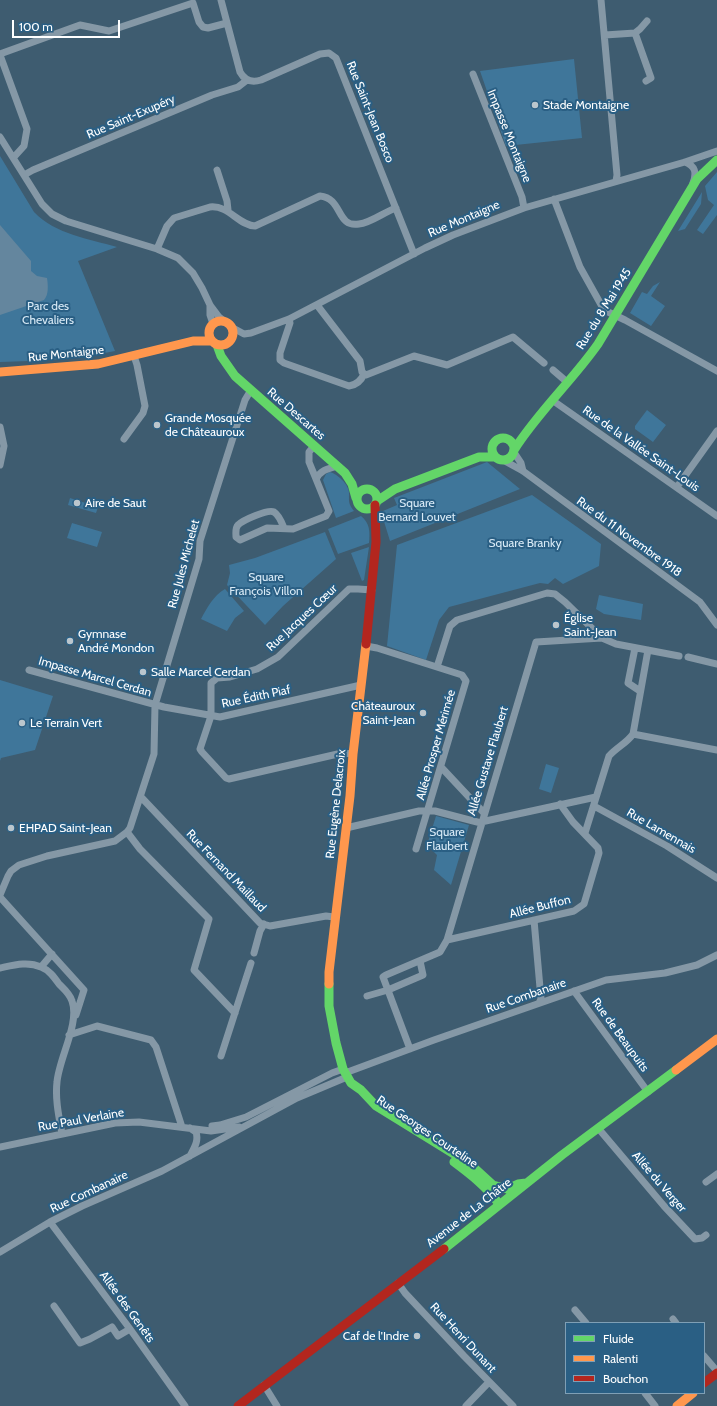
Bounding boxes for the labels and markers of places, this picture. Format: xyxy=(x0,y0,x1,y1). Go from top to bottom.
place label: Stade Montaigne xyxy=(543,98,629,112)
marker: Stade Montaigne xyxy=(530,100,540,110)
place label: Grande Mosquée de Châteauroux xyxy=(165,411,251,439)
marker: Grande Mosquée de Châteauroux xyxy=(152,420,162,430)
place label: Aire de Saut xyxy=(85,496,146,510)
marker: Aire de Saut xyxy=(72,498,82,508)
place label: Église Saint-Jean xyxy=(564,611,617,639)
marker: Église Saint-Jean xyxy=(551,620,561,630)
place label: Gymnase André Mondon xyxy=(78,627,154,655)
marker: Gymnase André Mondon xyxy=(65,636,75,646)
place label: Salle Marcel Cerdan xyxy=(151,665,250,679)
marker: Salle Marcel Cerdan xyxy=(138,667,148,677)
place label: Châteauroux Saint-Jean xyxy=(351,699,415,727)
marker: Châteauroux Saint-Jean xyxy=(418,708,428,718)
place label: Le Terrain Vert xyxy=(30,716,102,730)
marker: Le Terrain Vert xyxy=(17,718,27,728)
place label: EHPAD Saint-Jean xyxy=(19,821,112,835)
marker: EHPAD Saint-Jean xyxy=(6,823,16,833)
place label: Caf de l'Indre xyxy=(343,1329,409,1343)
marker: Caf de l'Indre xyxy=(412,1331,422,1341)

